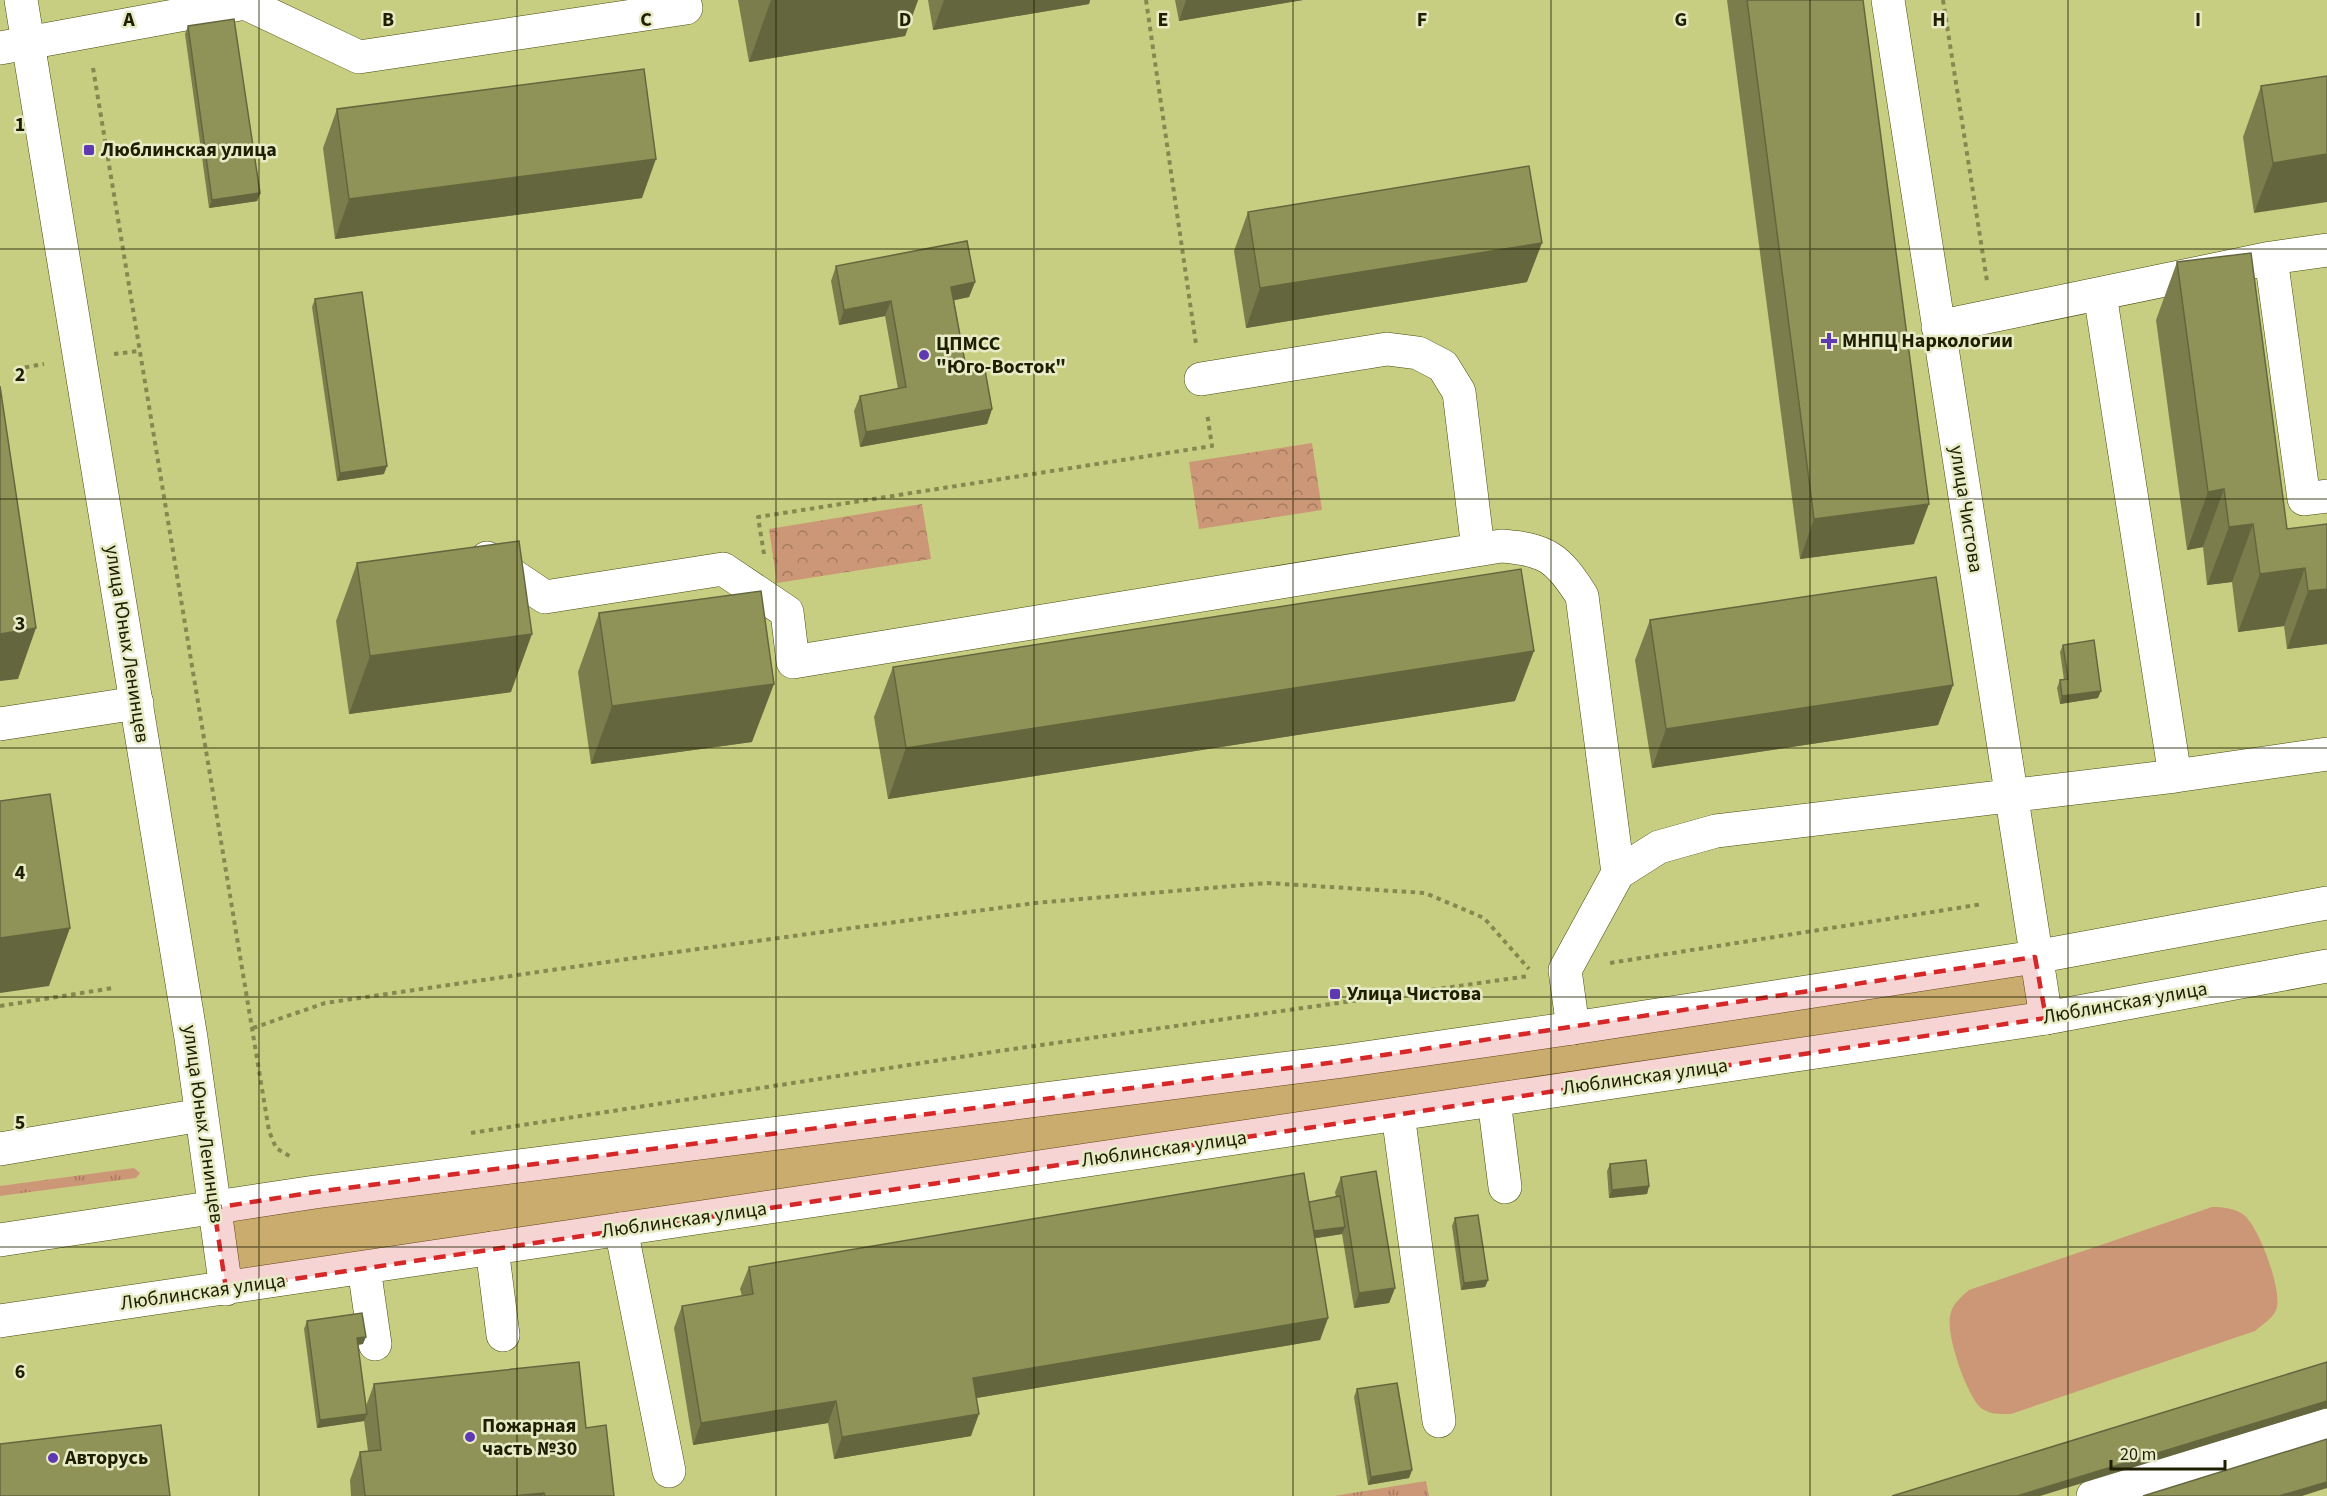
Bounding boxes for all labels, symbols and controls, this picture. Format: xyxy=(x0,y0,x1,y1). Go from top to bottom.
text: A xyxy=(122,6,135,34)
text: B xyxy=(382,6,394,34)
text: C xyxy=(640,6,652,34)
text: D xyxy=(899,6,911,34)
text: E xyxy=(1158,6,1168,34)
text: F xyxy=(1417,6,1427,34)
text: G xyxy=(1675,6,1687,34)
text: H xyxy=(1932,6,1946,34)
text: I xyxy=(2195,6,2201,34)
text: 1 xyxy=(15,111,25,139)
place label: Люблинская улица xyxy=(100,136,277,164)
marker: Люблинская улица xyxy=(82,143,96,157)
place label: МНПЦ Наркологии xyxy=(1842,327,2013,355)
place label: ЦПМСС "Юго-Восток" xyxy=(936,330,1066,381)
marker: МНПЦ Наркологии xyxy=(1820,332,1838,350)
marker: ЦПМСС "Юго-Восток" xyxy=(917,348,931,362)
text: 2 xyxy=(15,361,25,389)
street label: улица Чистова xyxy=(1942,443,1990,575)
street label: улица Юных Ленинцев xyxy=(98,543,156,745)
text: 3 xyxy=(15,610,25,638)
text: 4 xyxy=(15,859,26,887)
street label: Люблинская улица xyxy=(2040,975,2210,1031)
place label: Улица Чистова xyxy=(1347,980,1481,1008)
marker: Улица Чистова xyxy=(1328,987,1342,1001)
street label: улица Юных Ленинцев xyxy=(175,1023,231,1225)
street label: Люблинская улица xyxy=(1560,1052,1730,1102)
text: 5 xyxy=(15,1109,25,1137)
street label: Люблинская улица xyxy=(1079,1124,1249,1174)
street label: Люблинская улица xyxy=(599,1195,769,1245)
street label: Люблинская улица xyxy=(118,1267,288,1317)
text: 6 xyxy=(15,1358,25,1386)
place label: Пожарная часть №30 xyxy=(482,1412,577,1463)
marker: Пожарная часть №30 xyxy=(463,1430,477,1444)
scale bar xyxy=(2111,1433,2225,1471)
text: 20 m xyxy=(2120,1442,2156,1467)
place label: Авторусь xyxy=(64,1444,148,1472)
marker: Авторусь xyxy=(46,1451,60,1465)

